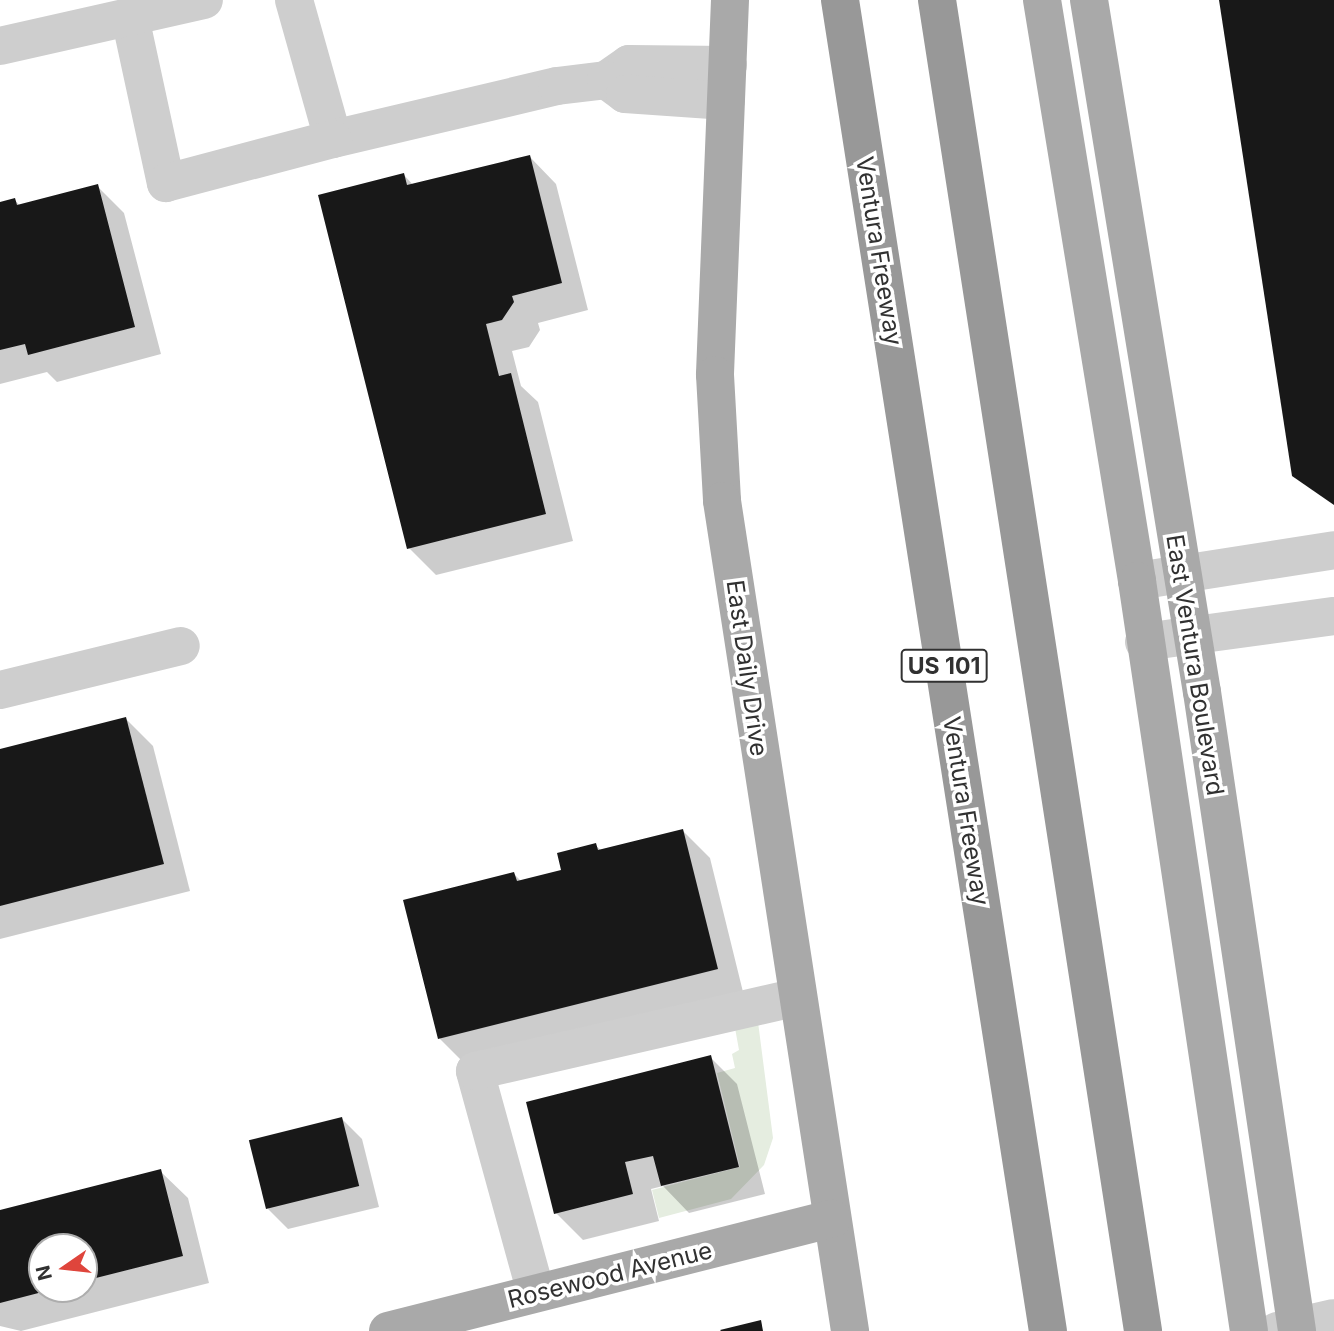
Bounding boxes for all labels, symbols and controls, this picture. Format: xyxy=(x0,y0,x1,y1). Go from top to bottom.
street label: Ventura Freeway xyxy=(850,155,908,347)
street label: East Ventura Boulevard xyxy=(1160,532,1230,798)
street label: East Daily Drive xyxy=(720,578,774,758)
road number: US 101 xyxy=(900,646,988,686)
street label: Ventura Freeway xyxy=(937,715,995,907)
north arrow xyxy=(28,1233,98,1303)
street label: Rosewood Avenue xyxy=(505,1236,715,1314)
text: N xyxy=(31,1263,57,1283)

